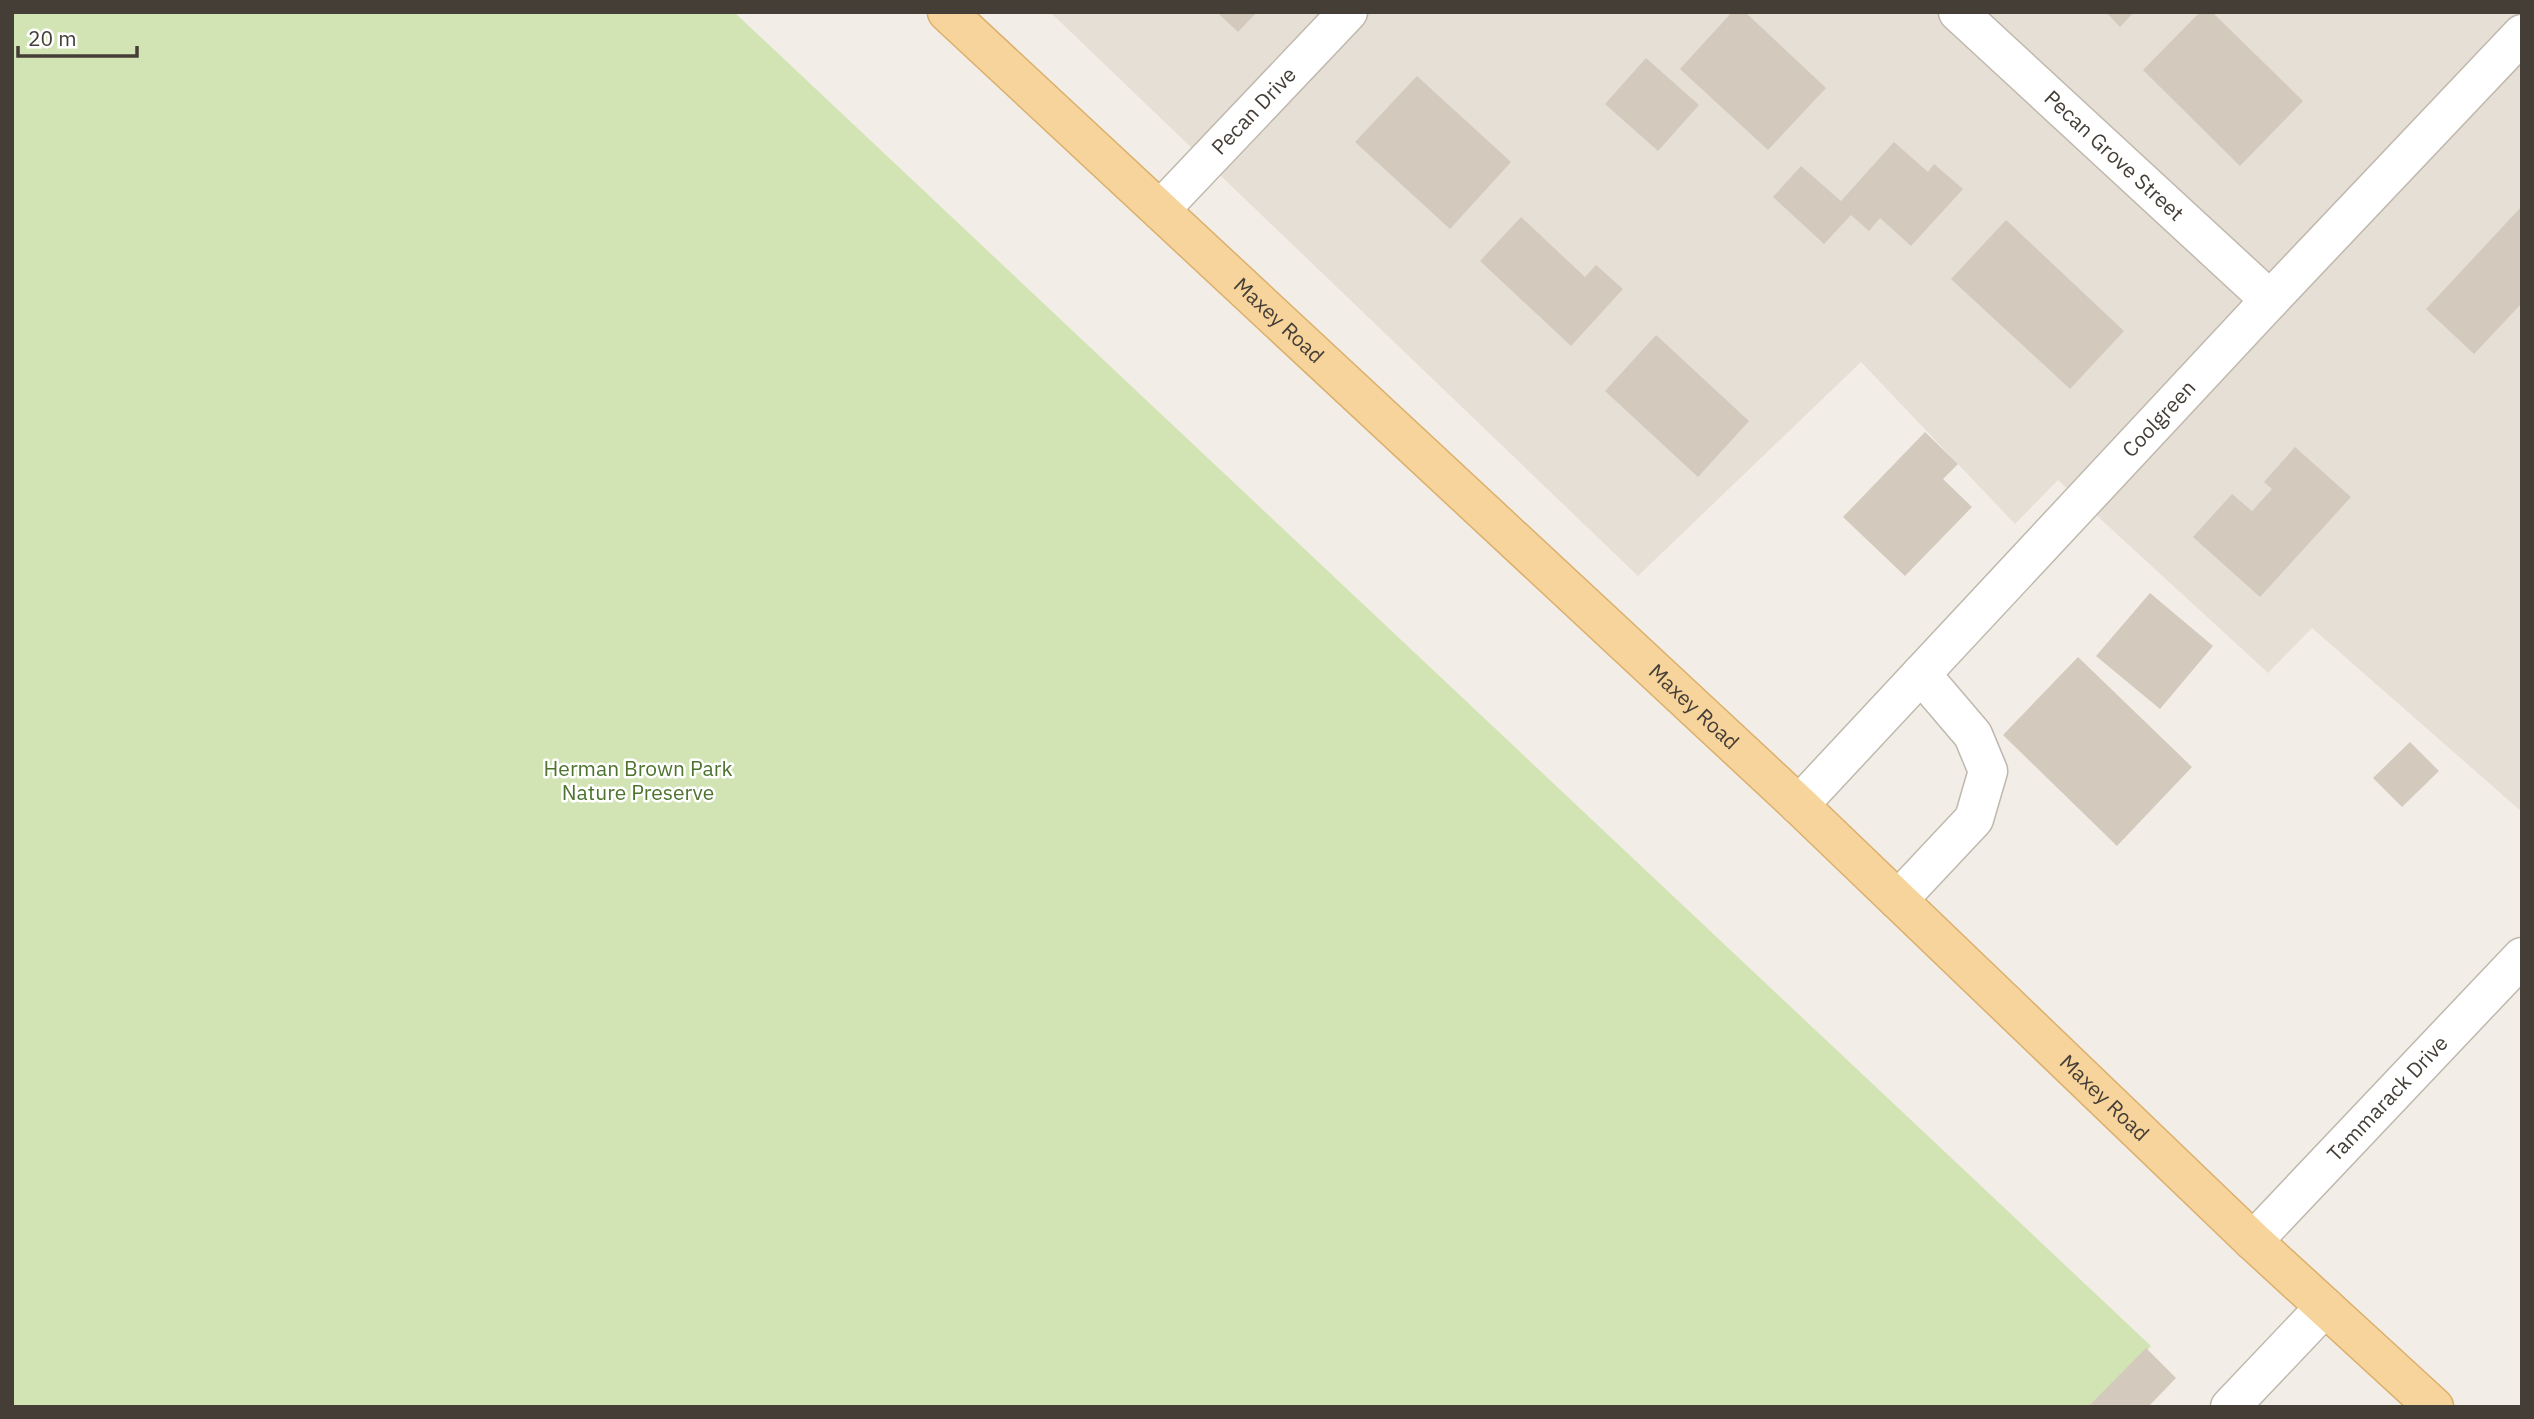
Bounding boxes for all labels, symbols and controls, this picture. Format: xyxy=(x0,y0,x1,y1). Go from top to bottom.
scale bar xyxy=(18,14,136,58)
text: 20 m xyxy=(28,24,77,52)
street label: Pecan Drive xyxy=(1205,60,1302,160)
street label: Pecan Grove Street xyxy=(2039,84,2190,227)
street label: Maxey Road xyxy=(1228,271,1330,369)
street label: Coolgreen xyxy=(2115,374,2201,463)
street label: Maxey Road xyxy=(1643,657,1746,755)
park label: Herman Brown Park Nature Preserve xyxy=(544,754,733,806)
street label: Tammarack Drive xyxy=(2321,1029,2454,1167)
street label: Maxey Road xyxy=(2054,1048,2156,1147)

